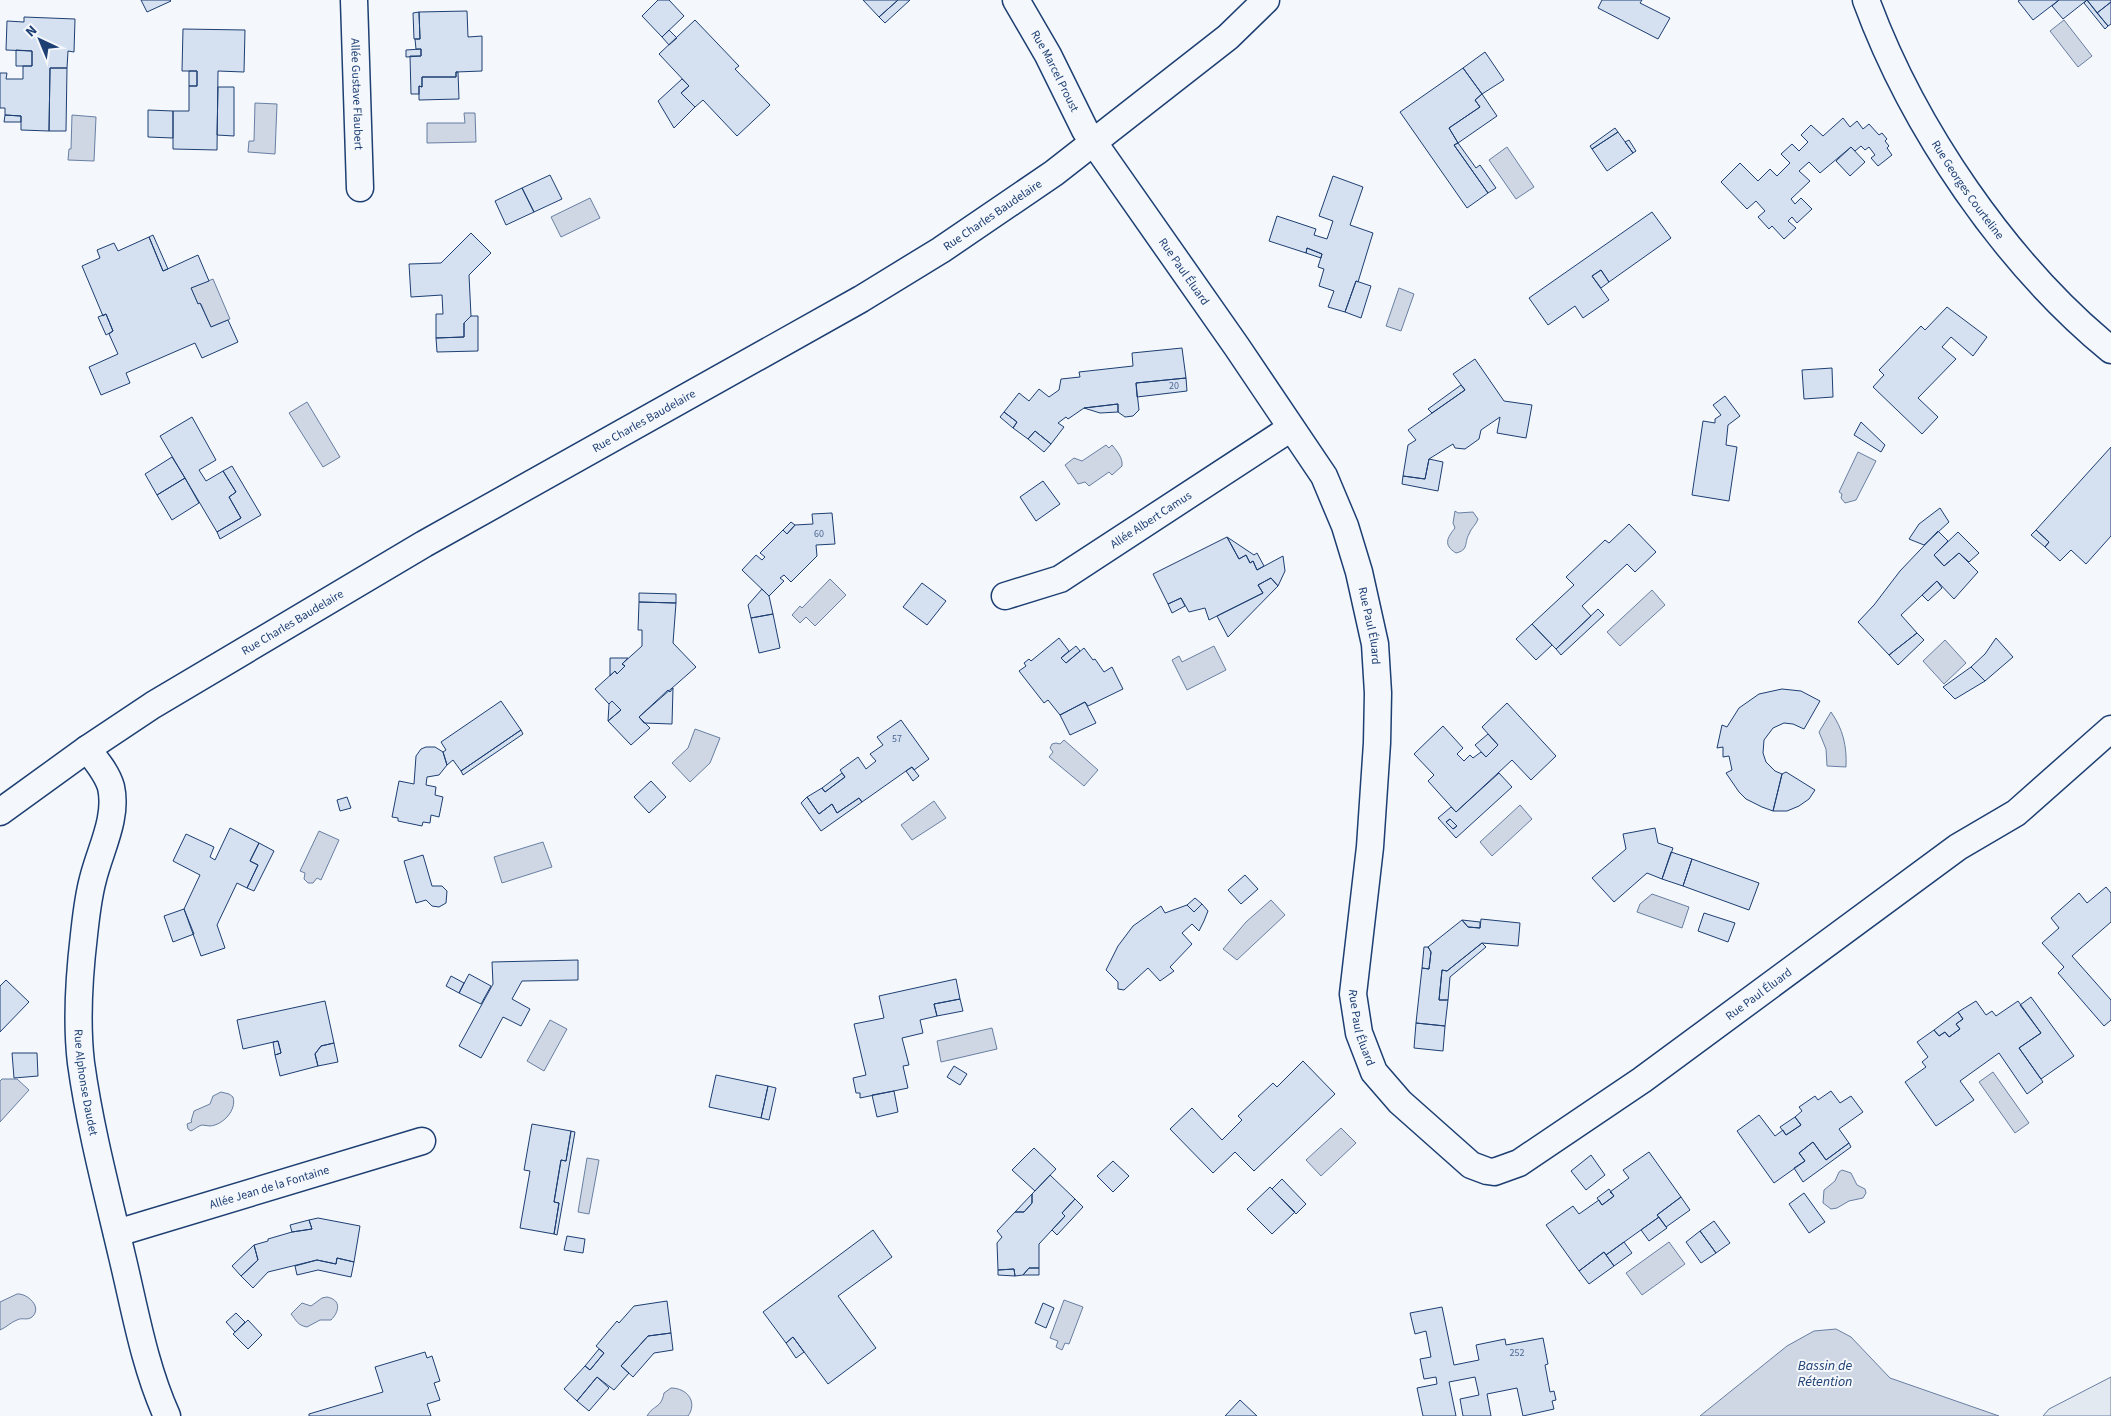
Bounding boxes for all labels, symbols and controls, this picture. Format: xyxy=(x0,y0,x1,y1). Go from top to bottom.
north arrow xyxy=(15,15,65,65)
text: N xyxy=(21,21,42,42)
street label: Rue Marcel Proust xyxy=(1026,27,1083,115)
street label: Allée Gustave Flaubert xyxy=(346,38,367,150)
street label: Rue Georges Courteline xyxy=(1927,137,2008,243)
street label: Rue Charles Baudelaire xyxy=(940,176,1046,255)
street label: Rue Paul Éluard xyxy=(1154,235,1213,309)
house number: 20 xyxy=(1169,379,1179,393)
street label: Rue Charles Baudelaire xyxy=(589,385,699,457)
street label: Allée Albert Camus xyxy=(1107,487,1195,553)
house number: 60 xyxy=(814,527,824,541)
street label: Rue Paul Éluard xyxy=(1354,585,1384,665)
street label: Rue Charles Baudelaire xyxy=(238,586,347,660)
house number: 57 xyxy=(892,732,902,746)
street label: Rue Paul Éluard xyxy=(1722,964,1796,1025)
street label: Rue Paul Éluard xyxy=(1344,988,1379,1069)
street label: Rue Alphonse Daudet xyxy=(70,1029,102,1137)
street label: Allée Jean de la Fontaine xyxy=(207,1161,331,1214)
house number: 252 xyxy=(1510,1346,1524,1360)
water label: Bassin de Rétention xyxy=(1798,1356,1852,1392)

